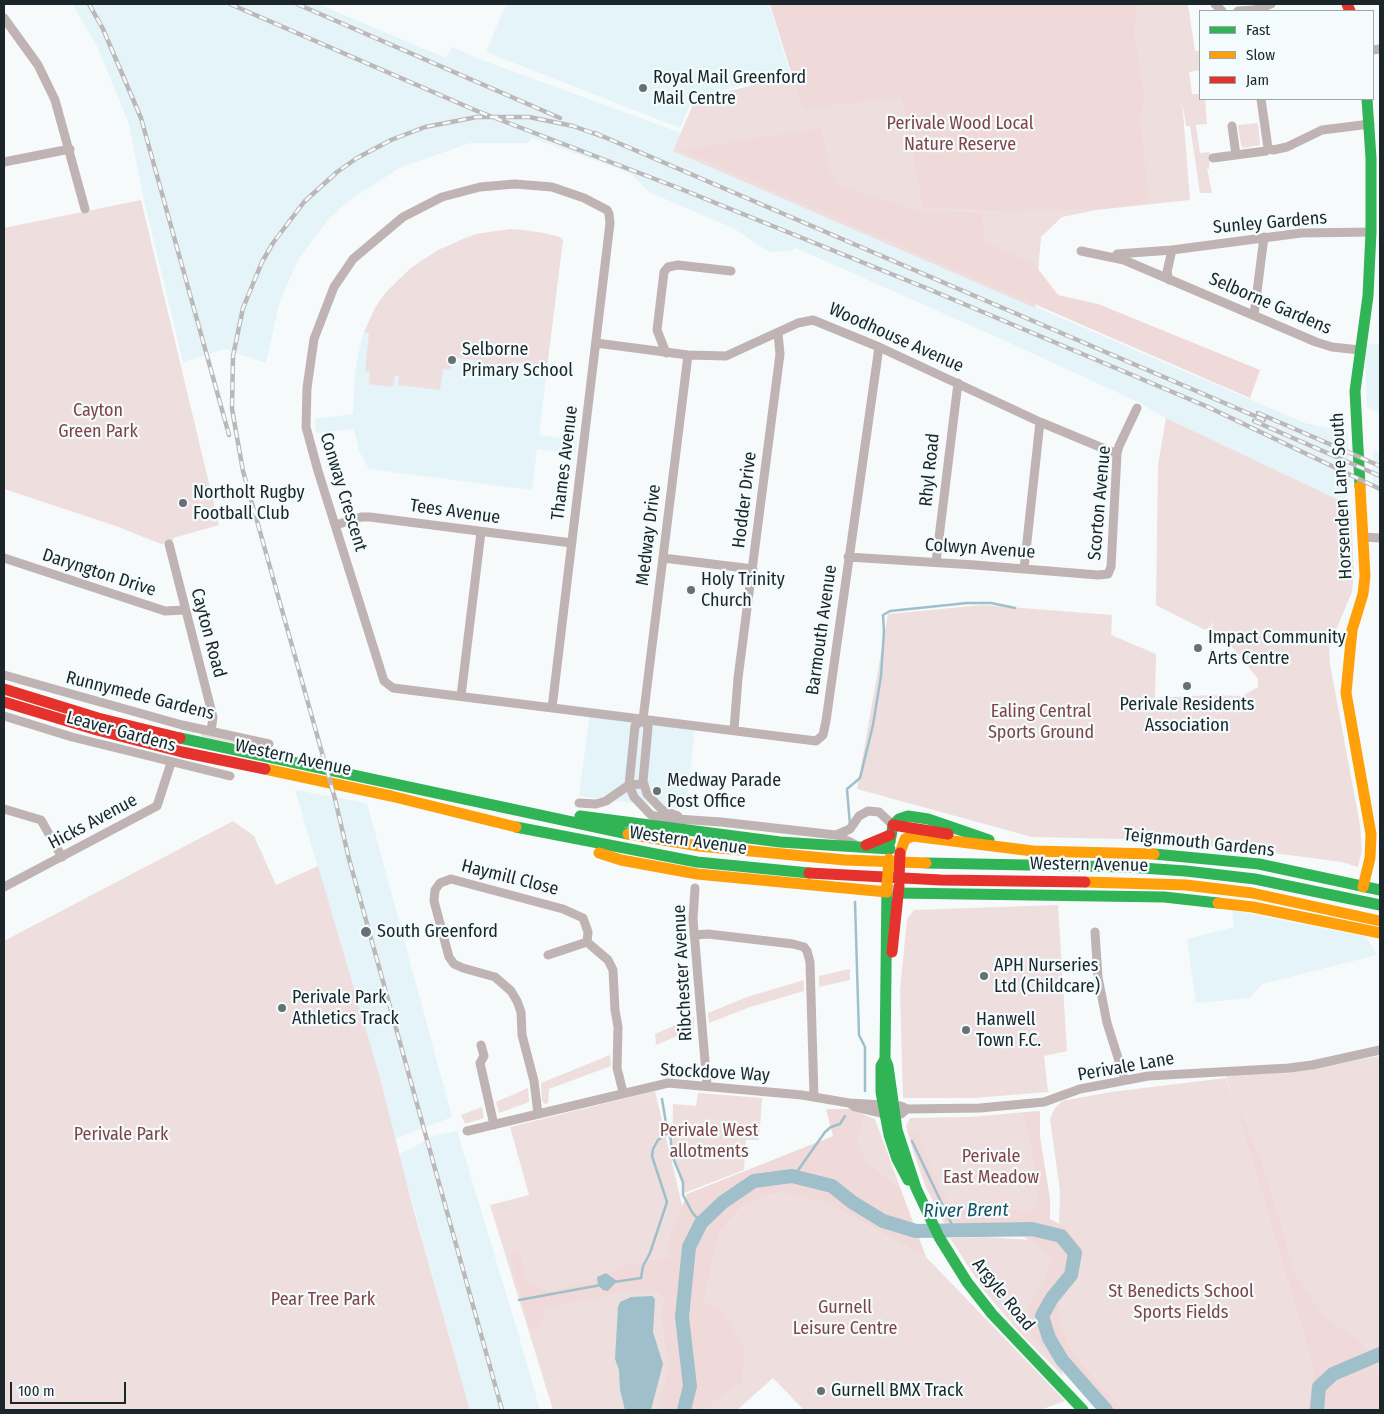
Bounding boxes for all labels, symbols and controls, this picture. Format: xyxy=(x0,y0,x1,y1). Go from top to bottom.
legend xyxy=(1199,10,1374,100)
text: Fast xyxy=(1246,21,1270,39)
text: Slow xyxy=(1246,46,1275,64)
place label: Royal Mail Greenford Mail Centre xyxy=(653,67,806,110)
text: Jam xyxy=(1246,71,1269,89)
marker: Royal Mail Greenford Mail Centre xyxy=(637,82,649,94)
park label: Perivale Wood Local Nature Reserve xyxy=(887,113,1033,156)
street label: Sunley Gardens xyxy=(1212,207,1328,239)
street label: Selborne Gardens xyxy=(1205,268,1335,340)
street label: Woodhouse Avenue xyxy=(825,299,967,377)
place label: Selborne Primary School xyxy=(462,339,573,382)
marker: Selborne Primary School xyxy=(446,354,458,366)
park label: Cayton Green Park xyxy=(58,400,138,442)
street label: Thames Avenue xyxy=(547,404,583,522)
street label: Horsenden Lane South xyxy=(1327,412,1357,580)
street label: Conway Crescent xyxy=(315,430,371,554)
street label: Rhyl Road xyxy=(915,432,945,508)
street label: Scorton Avenue xyxy=(1084,445,1116,561)
street label: Hodder Drive xyxy=(728,450,762,550)
place label: Northolt Rugby Football Club xyxy=(193,482,305,524)
street label: Medway Drive xyxy=(632,483,666,587)
street label: Tees Avenue xyxy=(408,495,502,529)
marker: Northolt Rugby Football Club xyxy=(177,497,189,509)
street label: Colwyn Avenue xyxy=(924,534,1036,564)
street label: Daryngton Drive xyxy=(39,544,159,602)
street label: Barmouth Avenue xyxy=(802,563,842,697)
place label: Holy Trinity Church xyxy=(701,569,785,612)
marker: Holy Trinity Church xyxy=(685,584,697,596)
street label: Cayton Road xyxy=(186,586,230,680)
place label: Impact Community Arts Centre xyxy=(1208,627,1346,670)
marker: Impact Community Arts Centre xyxy=(1192,642,1204,654)
street label: Runnymede Gardens xyxy=(64,667,216,725)
marker: Perivale Residents Association xyxy=(1181,680,1193,692)
place label: Perivale Residents Association xyxy=(1119,694,1255,736)
park label: Ealing Central Sports Ground xyxy=(988,701,1094,744)
street label: Leaver Gardens xyxy=(64,707,178,757)
street label: Western Avenue xyxy=(233,735,353,781)
place label: Medway Parade Post Office xyxy=(667,770,781,812)
marker: Medway Parade Post Office xyxy=(651,785,663,797)
street label: Hicks Avenue xyxy=(45,790,141,854)
street label: Western Avenue xyxy=(628,822,748,860)
street label: Teignmouth Gardens xyxy=(1122,824,1276,862)
street label: Western Avenue xyxy=(1030,853,1148,877)
street label: Haymill Close xyxy=(459,856,561,900)
street label: Ribchester Avenue xyxy=(669,904,697,1042)
place label: South Greenford xyxy=(377,921,498,943)
marker: South Greenford xyxy=(359,925,373,939)
place label: APH Nurseries Ltd (Childcare) xyxy=(994,955,1100,998)
marker: APH Nurseries Ltd (Childcare) xyxy=(978,970,990,982)
place label: Perivale Park Athletics Track xyxy=(292,987,399,1030)
marker: Perivale Park Athletics Track xyxy=(276,1002,288,1014)
place label: Hanwell Town F.C. xyxy=(976,1009,1041,1052)
marker: Hanwell Town F.C. xyxy=(960,1024,972,1036)
street label: Perivale Lane xyxy=(1076,1048,1176,1086)
street label: Stockdove Way xyxy=(660,1059,770,1087)
park label: Perivale West allotments xyxy=(660,1120,758,1162)
park label: Perivale Park xyxy=(74,1124,168,1146)
park label: Perivale East Meadow xyxy=(943,1146,1039,1188)
water label: River Brent xyxy=(923,1199,1009,1223)
street label: Argyle Road xyxy=(967,1254,1039,1336)
park label: St Benedicts School Sports Fields xyxy=(1108,1281,1254,1324)
park label: Pear Tree Park xyxy=(271,1289,375,1311)
park label: Gurnell Leisure Centre xyxy=(793,1297,897,1340)
scale bar xyxy=(12,1372,129,1404)
place label: Gurnell BMX Track xyxy=(831,1380,963,1402)
text: 100 m xyxy=(18,1382,55,1400)
marker: Gurnell BMX Track xyxy=(815,1385,827,1397)

